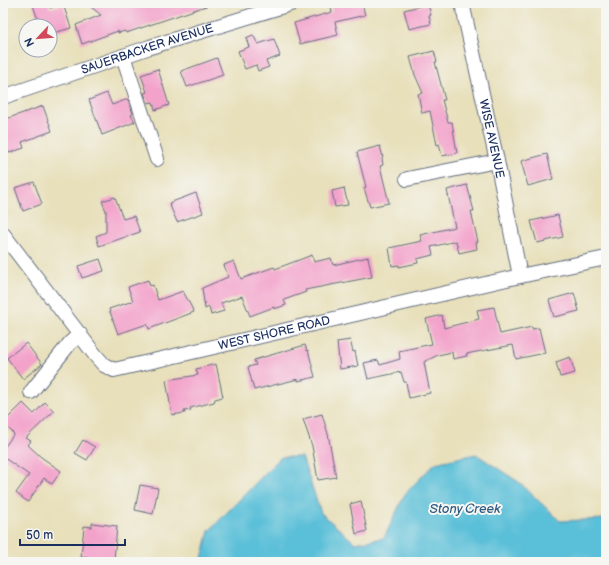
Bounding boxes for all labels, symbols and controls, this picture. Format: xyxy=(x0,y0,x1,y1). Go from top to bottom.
north arrow xyxy=(18,18,58,58)
street label: SAUERBACKER AVENUE xyxy=(79,20,215,77)
text: N xyxy=(22,36,37,49)
street label: WISE AVENUE xyxy=(476,98,508,180)
street label: WEST SHORE ROAD xyxy=(217,313,332,353)
water label: Stony Creek xyxy=(430,501,501,517)
scale bar xyxy=(20,521,125,547)
text: 50 m xyxy=(26,528,53,543)

